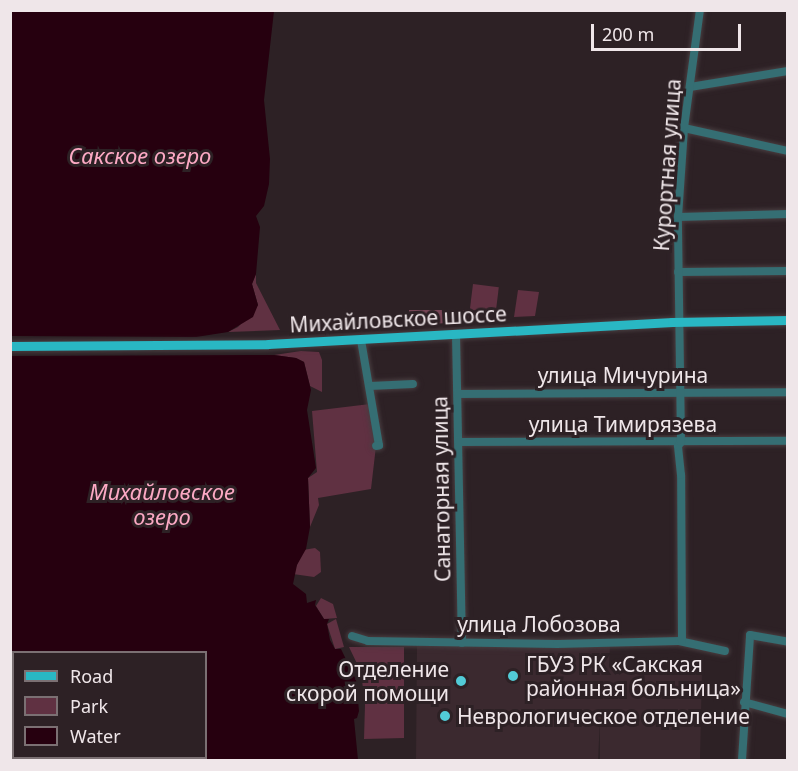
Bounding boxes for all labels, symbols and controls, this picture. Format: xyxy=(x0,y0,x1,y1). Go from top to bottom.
scale bar xyxy=(594,12,744,50)
text: 200 m xyxy=(602,22,654,46)
street label: Курортная улица xyxy=(648,78,686,252)
water label: Сакское озеро xyxy=(69,143,211,169)
street label: Михайловское шоссе xyxy=(289,301,507,337)
street label: улица Мичурина xyxy=(538,362,708,388)
street label: Санаторная улица xyxy=(427,396,455,582)
street label: улица Тимирязева xyxy=(529,411,717,437)
water label: Михайловское озеро xyxy=(89,478,235,530)
street label: улица Лобозова xyxy=(457,611,621,637)
legend xyxy=(12,651,207,759)
place label: ГБУЗ РК «Сакская районная больница» xyxy=(526,651,741,701)
place label: Отделение скорой помощи xyxy=(286,656,449,706)
text: Road xyxy=(70,664,113,688)
marker: ГБУЗ РК «Сакская районная больница» xyxy=(504,667,522,685)
marker: Отделение скорой помощи xyxy=(454,674,468,688)
text: Park xyxy=(70,694,108,718)
place label: Неврологическое отделение xyxy=(457,703,750,729)
marker: Неврологическое отделение xyxy=(438,709,452,723)
text: Water xyxy=(70,724,121,748)

